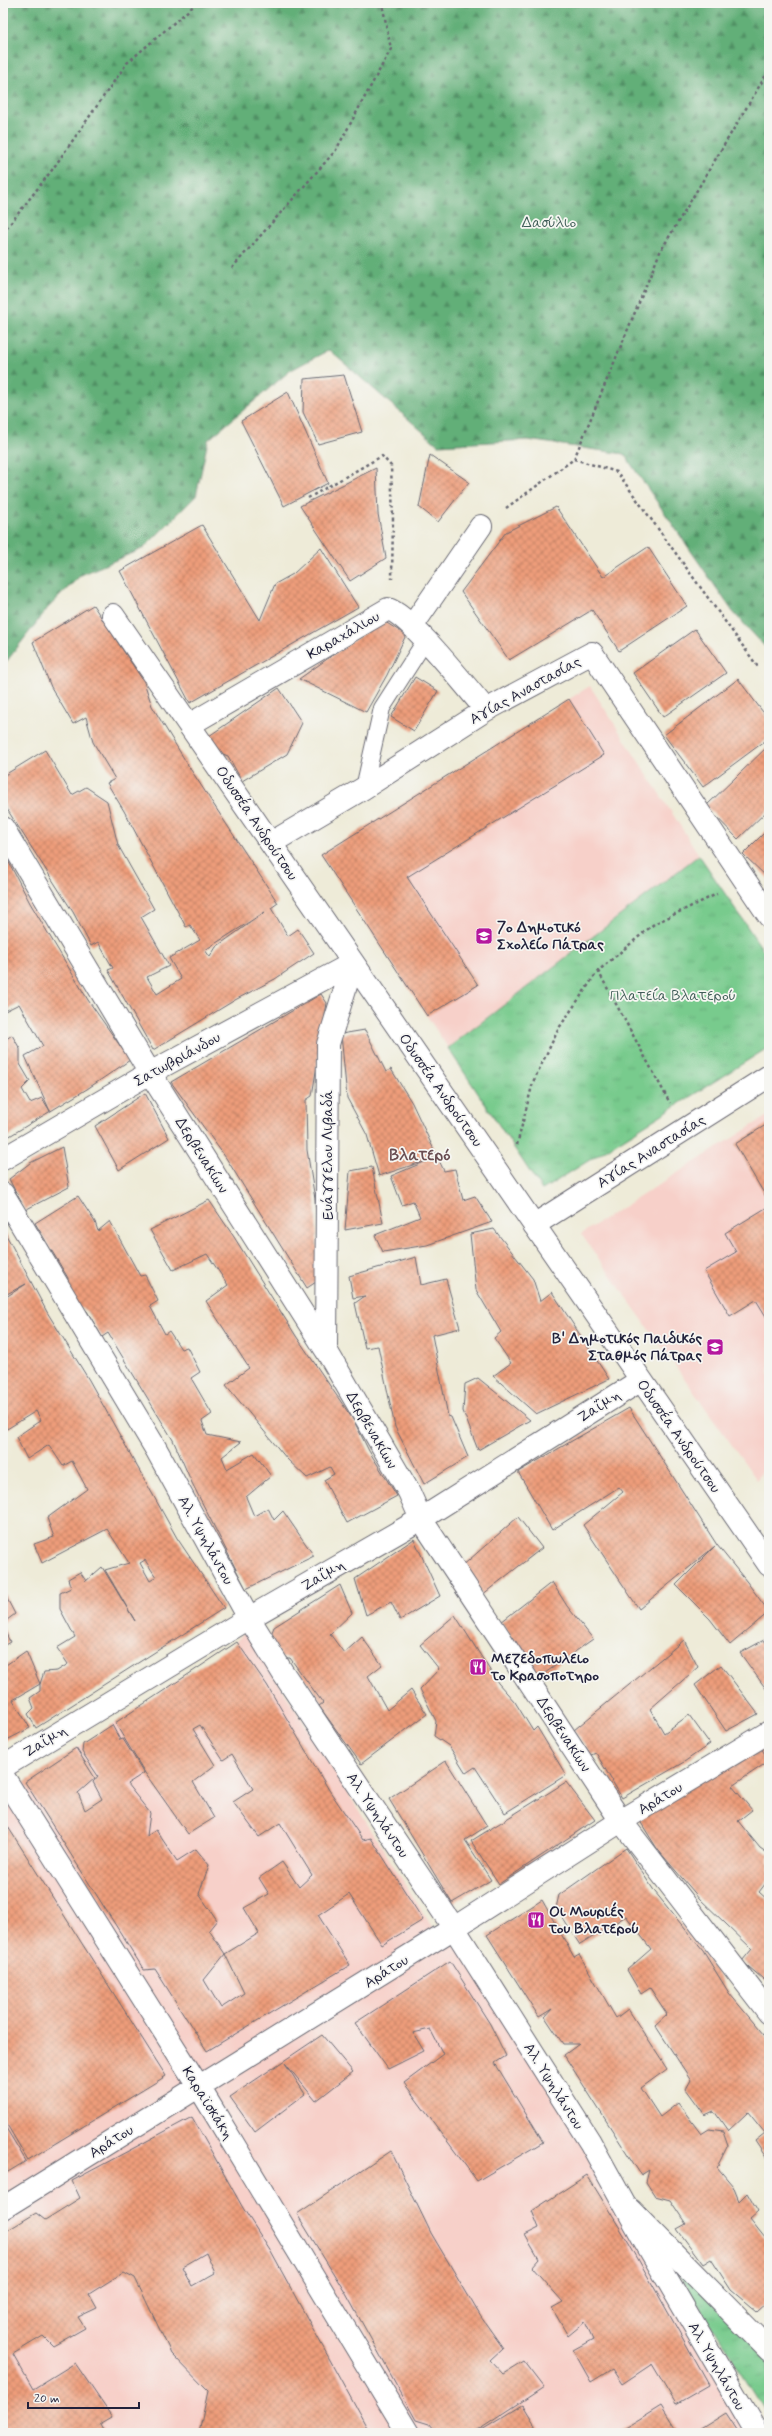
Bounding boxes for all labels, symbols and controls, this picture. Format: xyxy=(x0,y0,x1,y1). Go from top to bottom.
park label: Δασύλιο xyxy=(522,213,577,233)
street label: Καραχάλιου xyxy=(303,607,384,665)
street label: Αγίας Αναστασίας xyxy=(466,652,585,730)
street label: Οδυσσέα Ανδρούτσου xyxy=(210,762,302,885)
place label: 7ο Δημοτικό Σχολείο Πάτρας xyxy=(497,918,604,955)
school or university icon: 7ο Δημοτικό Σχολείο Πάτρας xyxy=(474,926,494,946)
park label: Πλατεία Βλατερού xyxy=(610,986,736,1006)
street label: Σατωβριάνδου xyxy=(131,1028,225,1092)
street label: Οδυσσέα Ανδρούτσου xyxy=(393,1030,487,1152)
street label: Ευάγγελου Λιβαδά xyxy=(318,1089,338,1220)
street label: Αγίας Αναστασίας xyxy=(593,1110,710,1193)
street label: Δερβενακίων xyxy=(170,1114,233,1198)
district label: Βλατερό xyxy=(389,1145,451,1166)
place label: Β' Δημοτικός Παιδικός Σταθμός Πάτρας xyxy=(552,1329,702,1366)
school or university icon: Β' Δημοτικός Παιδικός Σταθμός Πάτρας xyxy=(705,1337,725,1357)
street label: Οδυσσέα Ανδρούτσου xyxy=(631,1376,725,1498)
street label: Ζαΐμη xyxy=(574,1386,625,1428)
street label: Δερβενακίων xyxy=(341,1388,402,1473)
street label: Αλ. Υψηλάντου xyxy=(172,1492,238,1589)
street label: Ζαΐμη xyxy=(298,1555,349,1596)
place label: Μεζεδοπωλειο το Κρασοποτηρο xyxy=(490,1649,599,1686)
restaurant icon: Μεζεδοπωλειο το Κρασοποτηρο xyxy=(468,1657,488,1677)
street label: Δερβενακίων xyxy=(531,1693,595,1777)
street label: Ζαΐμη xyxy=(20,1721,71,1763)
street label: Αλ. Υψηλάντου xyxy=(341,1769,413,1862)
street label: Αράτου xyxy=(634,1778,687,1820)
place label: Οι Μουριές του Βλατερού xyxy=(548,1901,639,1939)
restaurant icon: Οι Μουριές του Βλατερού xyxy=(526,1910,546,1930)
street label: Αράτου xyxy=(361,1950,413,1993)
street label: Αλ. Υψηλάντου xyxy=(518,2039,588,2134)
street label: Καραϊσκάκη xyxy=(177,2063,238,2144)
street label: Αράτου xyxy=(86,2120,138,2163)
street label: Αλ. Υψηλάντου xyxy=(683,2319,750,2415)
scale bar xyxy=(28,2384,139,2410)
text: 20 m xyxy=(34,2391,60,2407)

